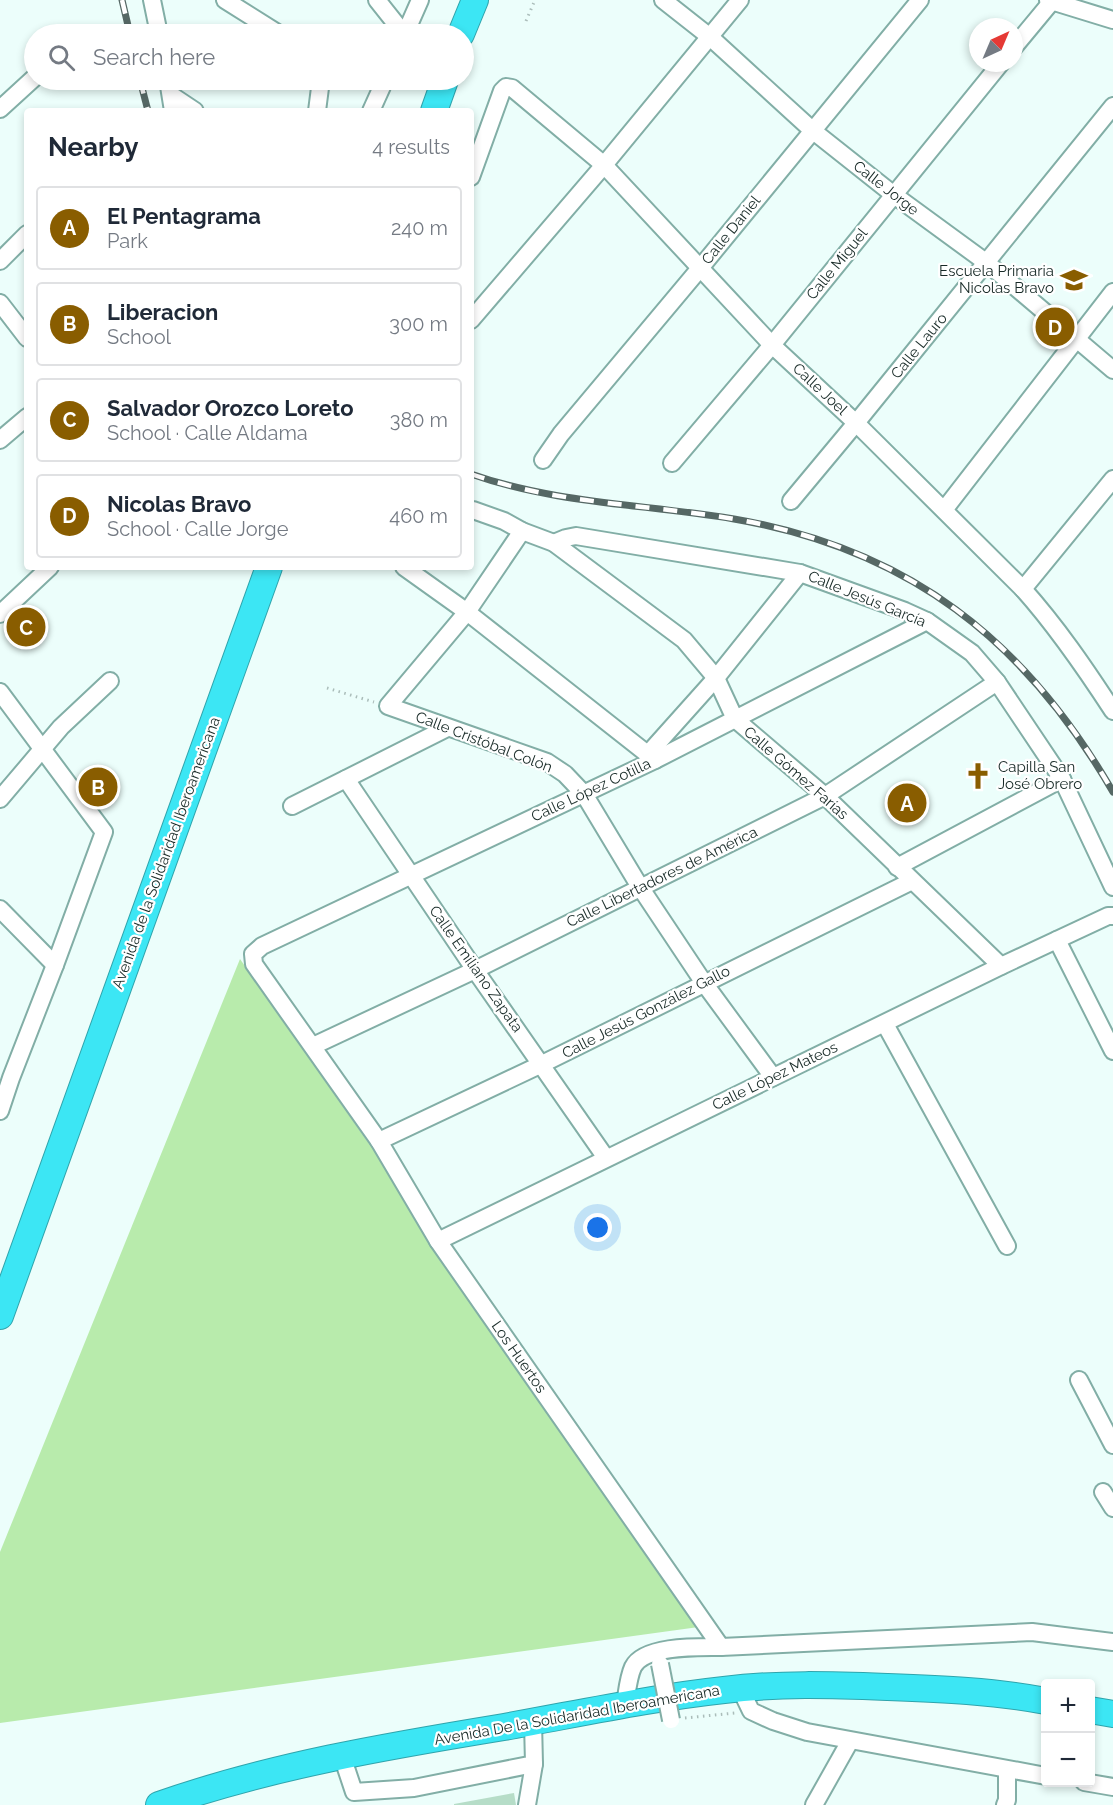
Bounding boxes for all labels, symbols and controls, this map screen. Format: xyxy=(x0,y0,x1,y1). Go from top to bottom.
north arrow xyxy=(969,18,1023,72)
search box xyxy=(24,24,474,90)
icon: search xyxy=(45,41,78,74)
text: Search here xyxy=(93,44,215,70)
text: Nearby xyxy=(48,132,138,162)
text: 4 results xyxy=(372,135,450,159)
street label: Calle Jorge xyxy=(850,157,922,219)
street label: Calle Daniel xyxy=(698,191,765,268)
text: El Pentagrama xyxy=(107,203,261,229)
text: A xyxy=(63,216,76,240)
text: 240 m xyxy=(391,216,448,240)
street label: Calle Miguel xyxy=(803,224,872,303)
text: Park xyxy=(107,229,148,253)
place label: Escuela Primaria Nicolas Bravo xyxy=(939,262,1054,297)
school or university icon: Escuela Primaria Nicolas Bravo xyxy=(1059,265,1089,295)
text: Liberacion xyxy=(107,299,218,325)
pin: D xyxy=(1036,304,1074,350)
street label: Calle Lauro xyxy=(887,310,951,382)
text: B xyxy=(63,312,76,336)
text: 300 m xyxy=(389,312,448,336)
text: School xyxy=(107,325,171,349)
street label: Calle Joel xyxy=(789,359,852,419)
text: Salvador Orozco Loreto xyxy=(107,395,353,421)
text: C xyxy=(63,408,76,432)
text: 380 m xyxy=(390,408,448,432)
text: School · Calle Aldama xyxy=(107,421,308,445)
text: Nicolas Bravo xyxy=(107,491,251,517)
text: D xyxy=(62,504,77,528)
text: 460 m xyxy=(389,504,448,528)
text: School · Calle Jorge xyxy=(107,517,288,541)
street label: Calle Jesús García xyxy=(805,567,929,631)
pin: C xyxy=(6,604,46,650)
street label: Calle Cristóbal Colón xyxy=(413,708,555,776)
street label: Avenida de la Solidaridad Iberoamericana xyxy=(108,715,224,991)
street label: Calle Gómez Farías xyxy=(740,723,852,823)
street label: Calle López Cotilla xyxy=(528,754,654,826)
place label: Capilla San José Obrero xyxy=(998,758,1082,793)
church icon: Capilla San José Obrero xyxy=(963,761,993,791)
pin: B xyxy=(78,764,118,810)
pin: A xyxy=(888,780,926,826)
street label: Calle Libertadores de América xyxy=(564,823,760,931)
street label: Calle Emiliano Zapata xyxy=(425,902,527,1036)
street label: Calle Jesús González Gallo xyxy=(559,962,733,1062)
street label: Calle López Mateos xyxy=(709,1038,841,1114)
your location xyxy=(583,1213,612,1242)
street label: Los Huertos xyxy=(488,1318,550,1396)
map controls xyxy=(1041,1679,1095,1787)
button: + xyxy=(1041,1679,1095,1733)
street label: Avenida De la Solidaridad Iberoamericana xyxy=(433,1681,721,1749)
button: − xyxy=(1041,1733,1095,1787)

